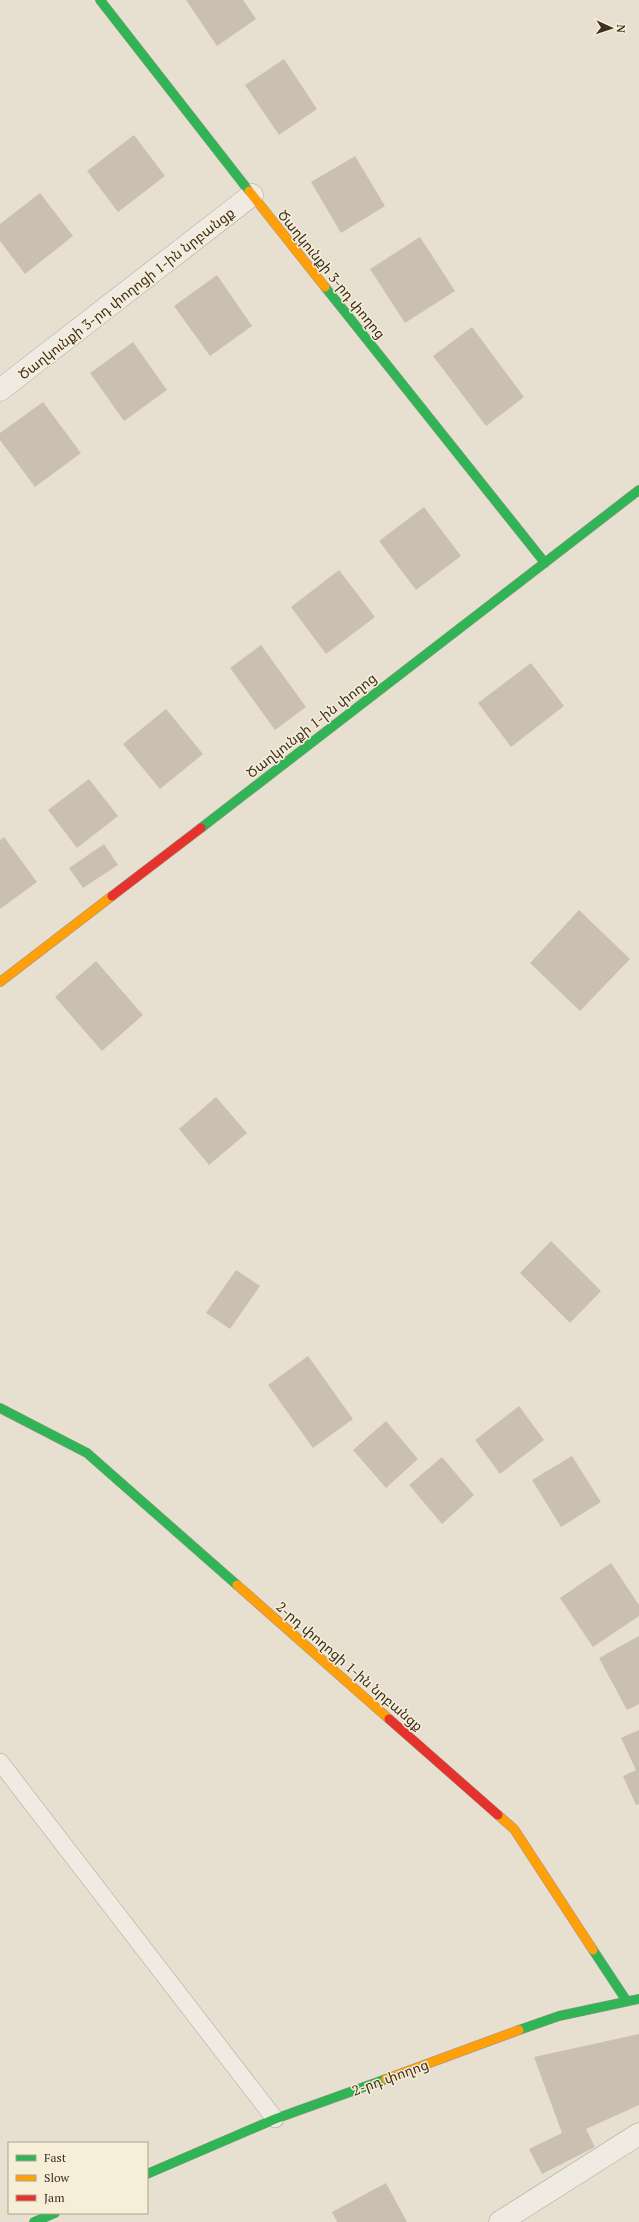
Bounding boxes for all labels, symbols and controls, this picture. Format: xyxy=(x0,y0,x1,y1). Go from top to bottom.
north arrow xyxy=(591,8,631,48)
text: N xyxy=(614,24,628,34)
street label: Ծաղկունքի 3-րդ փողոցի 1-ին նրբանցք xyxy=(14,203,238,383)
street label: Ծաղկունքի 3-րդ փողոց xyxy=(274,205,390,343)
street label: Ծաղկունքի 1-ին փողոց xyxy=(242,668,380,782)
street label: 2-րդ փողոցի 1-ին նրբանցք xyxy=(273,1597,427,1735)
street label: 2-րդ փողոց xyxy=(349,2054,431,2100)
legend xyxy=(8,2142,148,2214)
text: Fast xyxy=(44,2150,67,2165)
text: Slow xyxy=(44,2170,70,2185)
text: Jam xyxy=(44,2190,65,2205)

